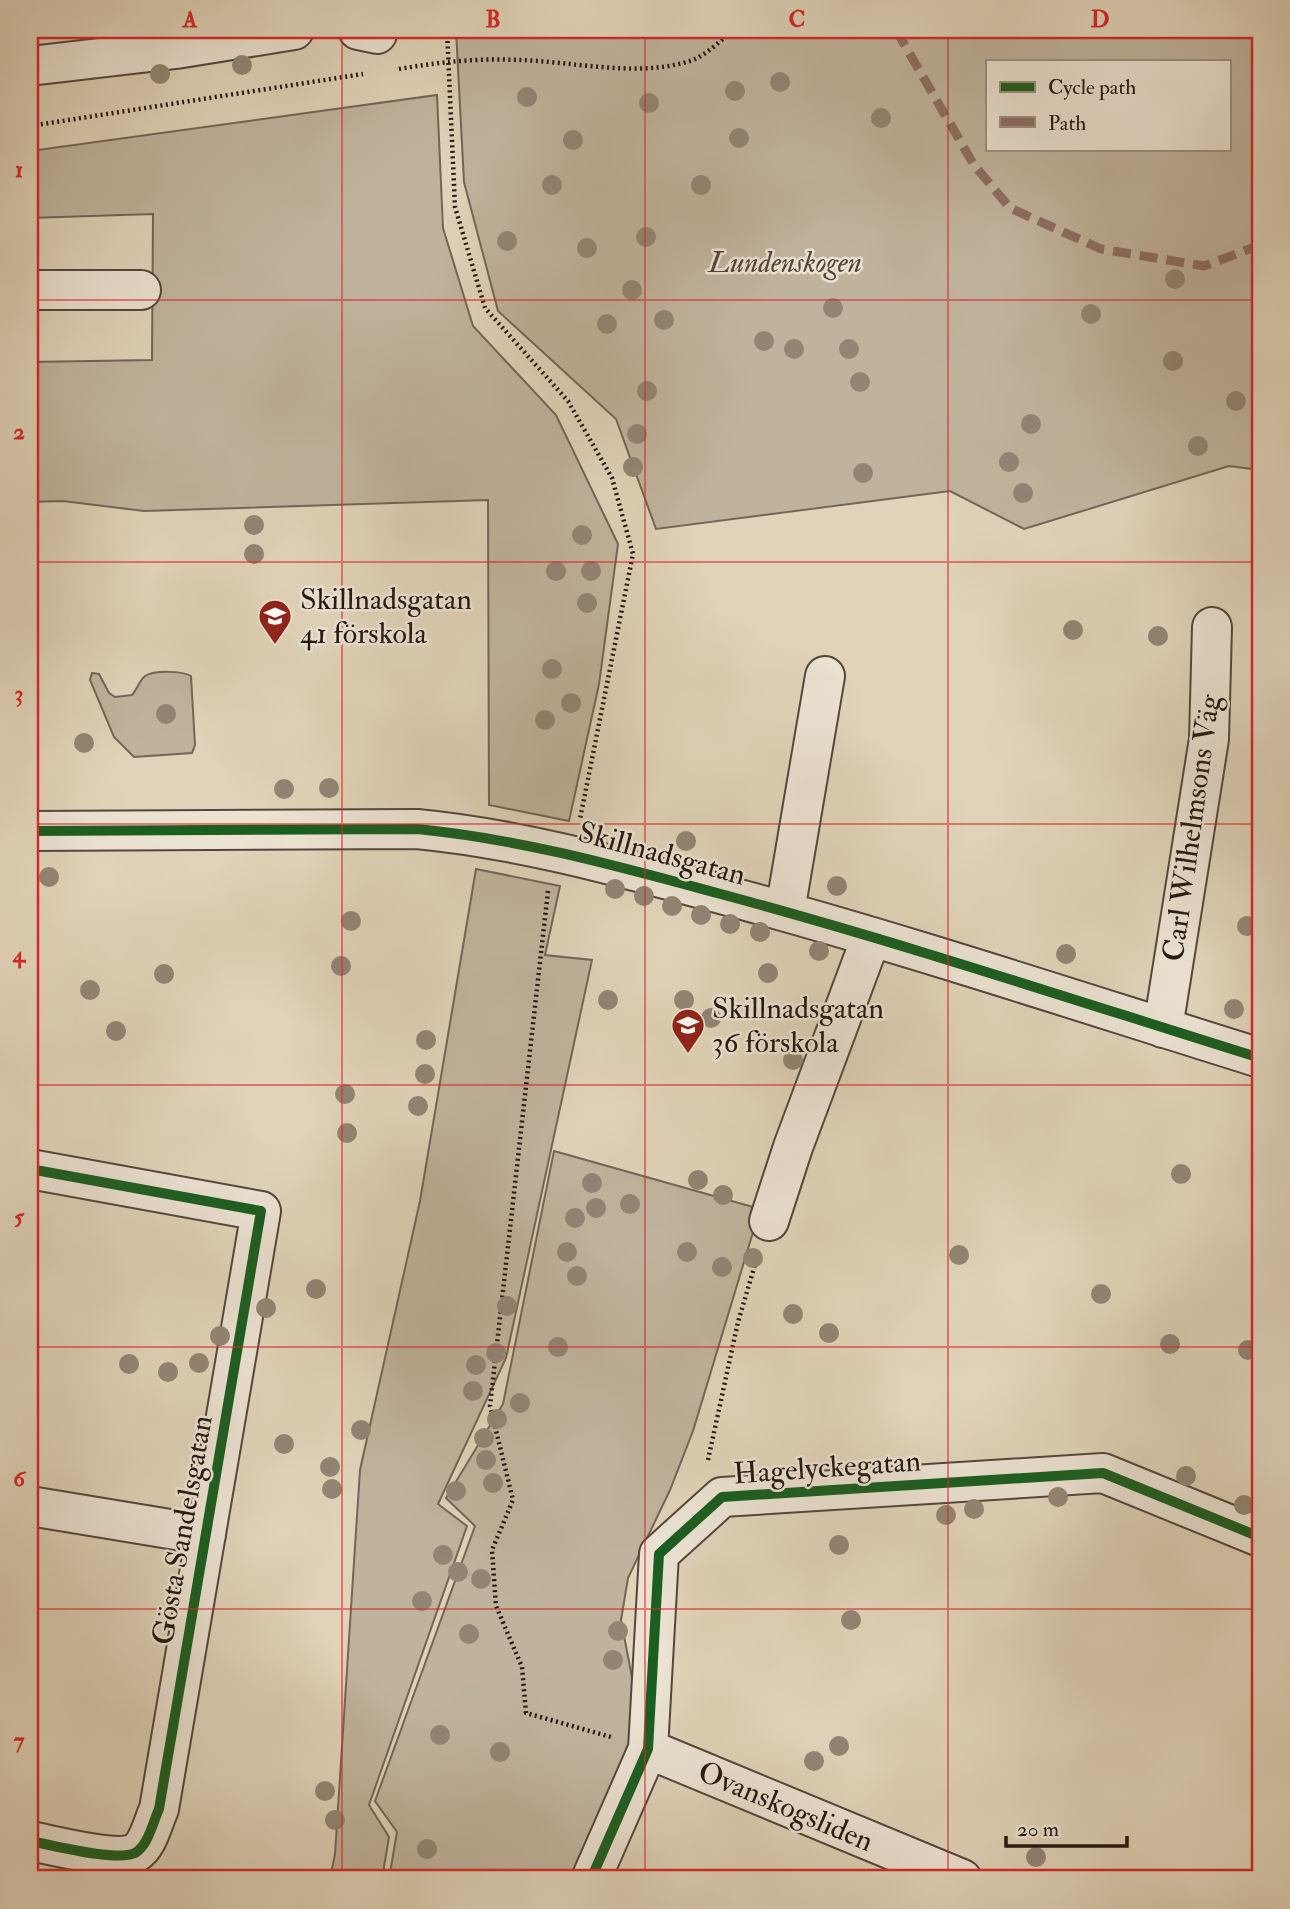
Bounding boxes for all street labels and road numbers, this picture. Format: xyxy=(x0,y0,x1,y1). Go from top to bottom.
street label: Carl Wilhelmsons Väg xyxy=(1154,691,1229,964)
street label: Skillnadsgatan xyxy=(574,813,750,894)
street label: Gösta Sandelsgatan xyxy=(144,1412,221,1648)
street label: Hagelyckegatan xyxy=(732,1442,922,1493)
street label: Ovanskogsliden xyxy=(693,1753,879,1860)

